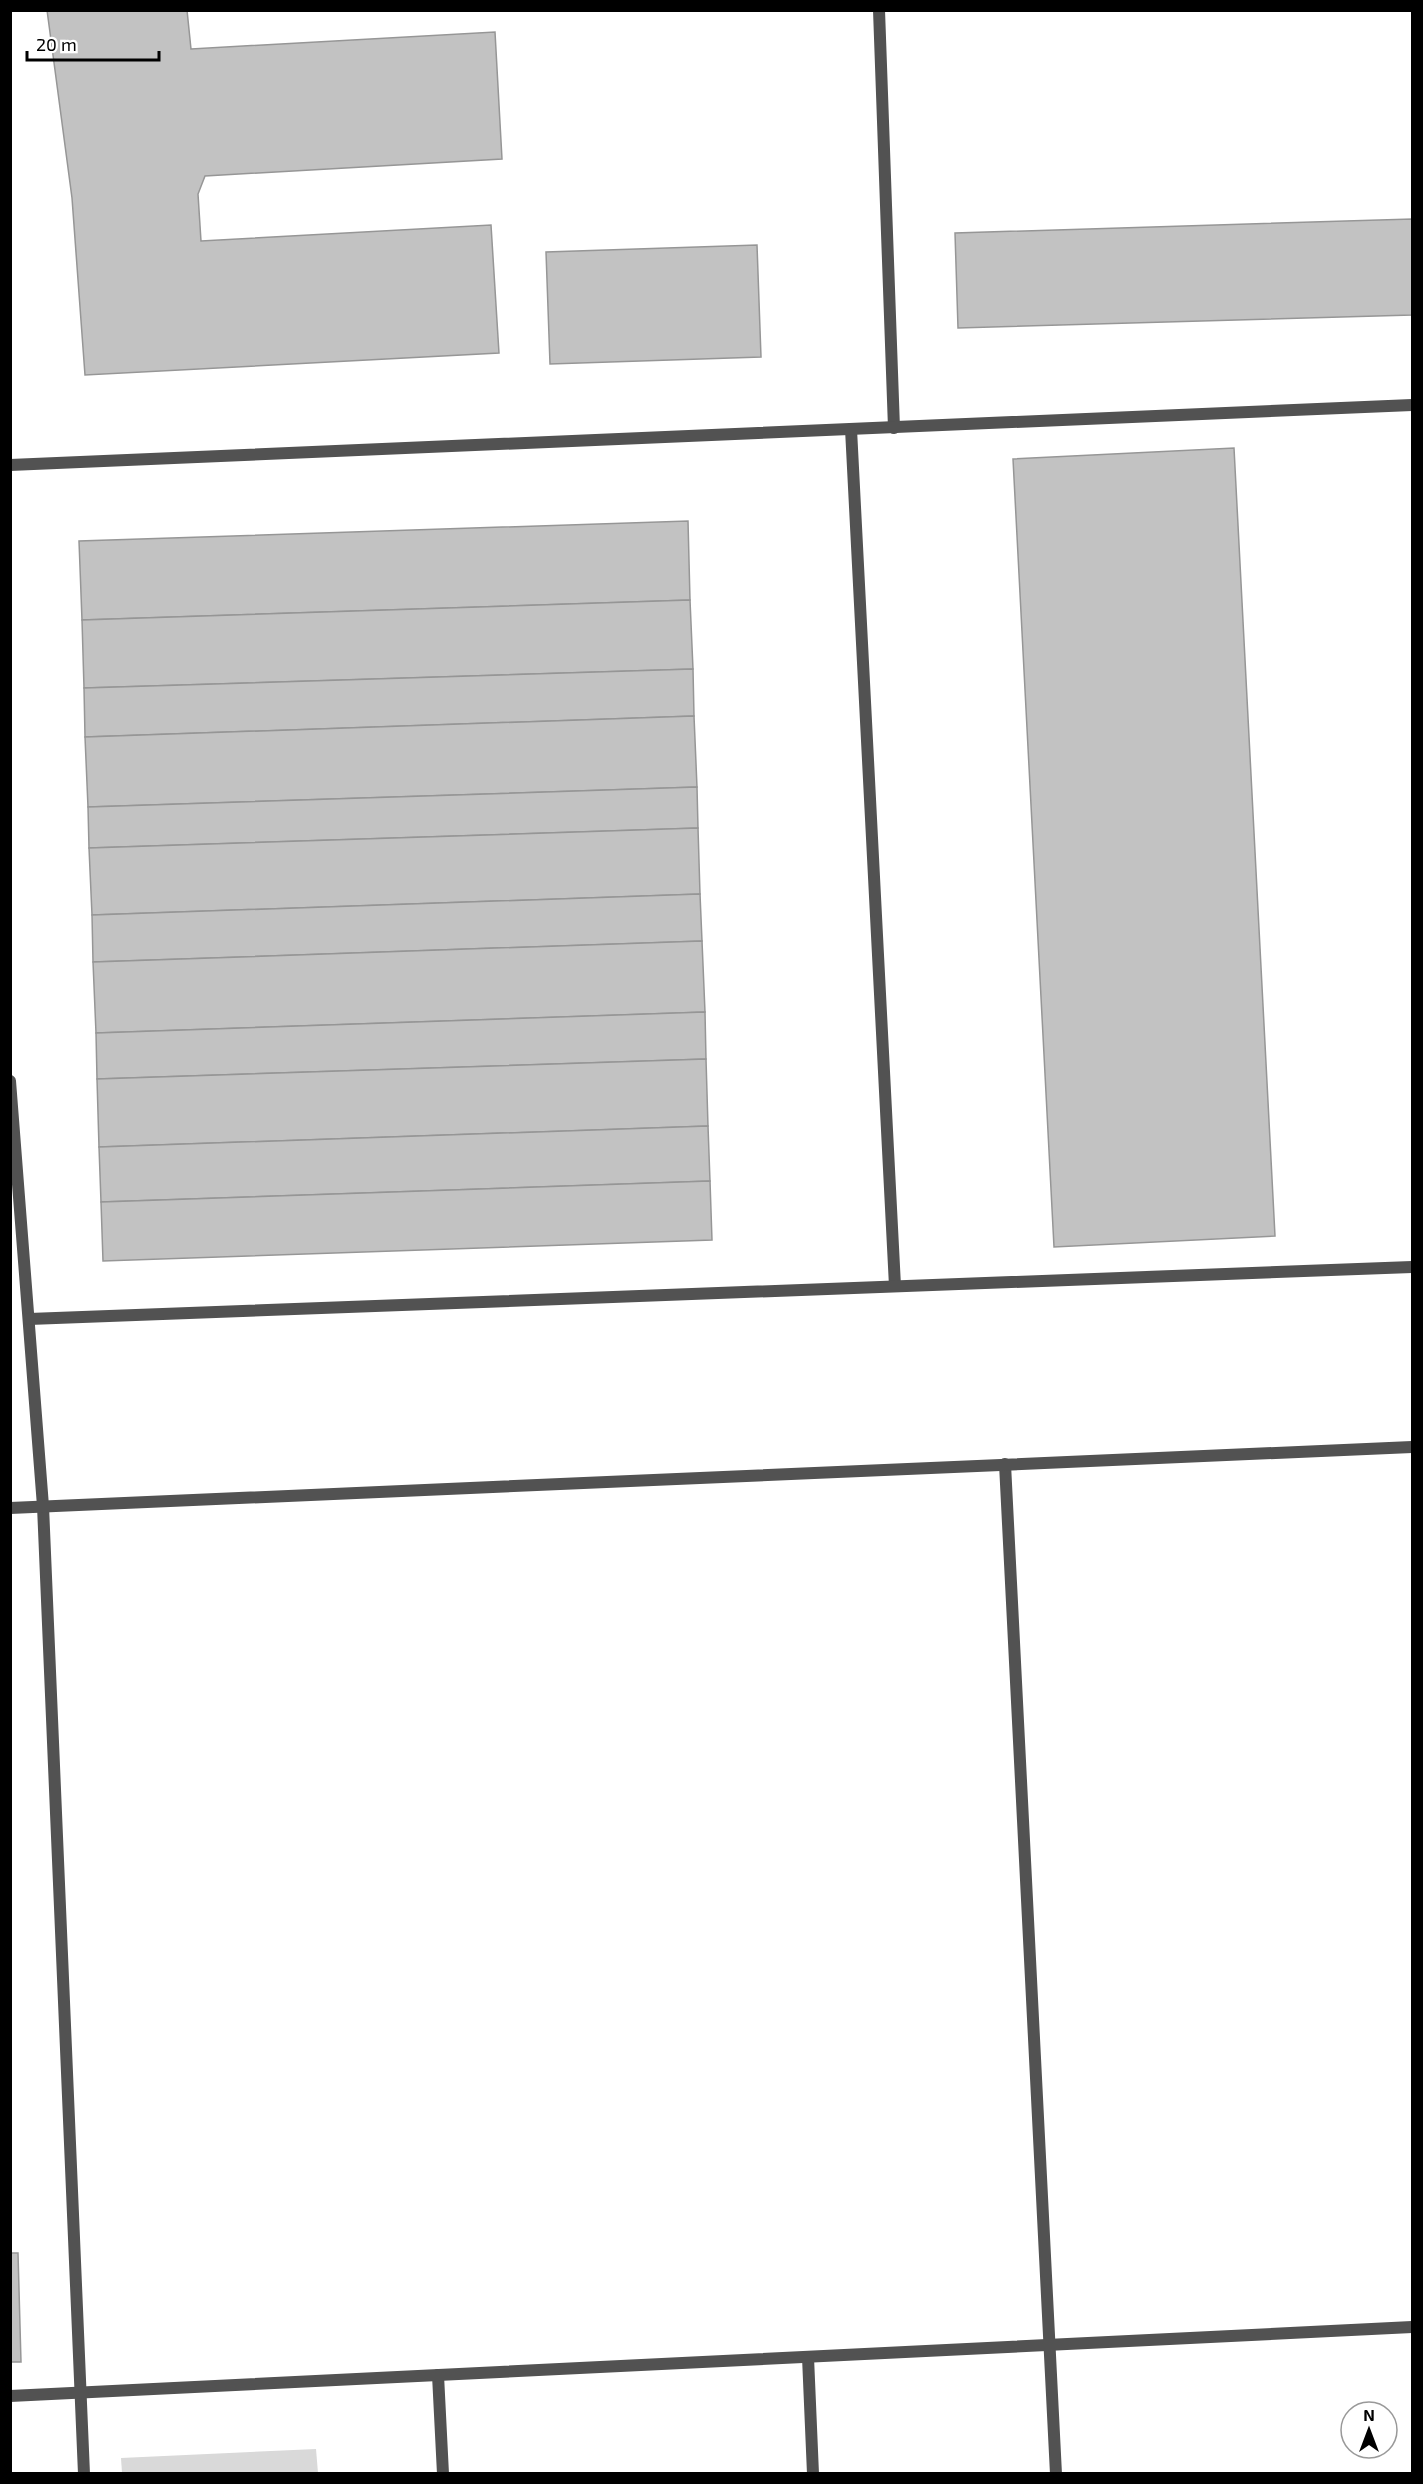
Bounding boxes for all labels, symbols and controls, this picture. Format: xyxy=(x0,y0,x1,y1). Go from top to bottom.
scale bar xyxy=(27,24,159,62)
text: 20 m xyxy=(36,33,77,55)
north arrow xyxy=(1339,2400,1399,2460)
text: N xyxy=(1363,2405,1375,2424)

